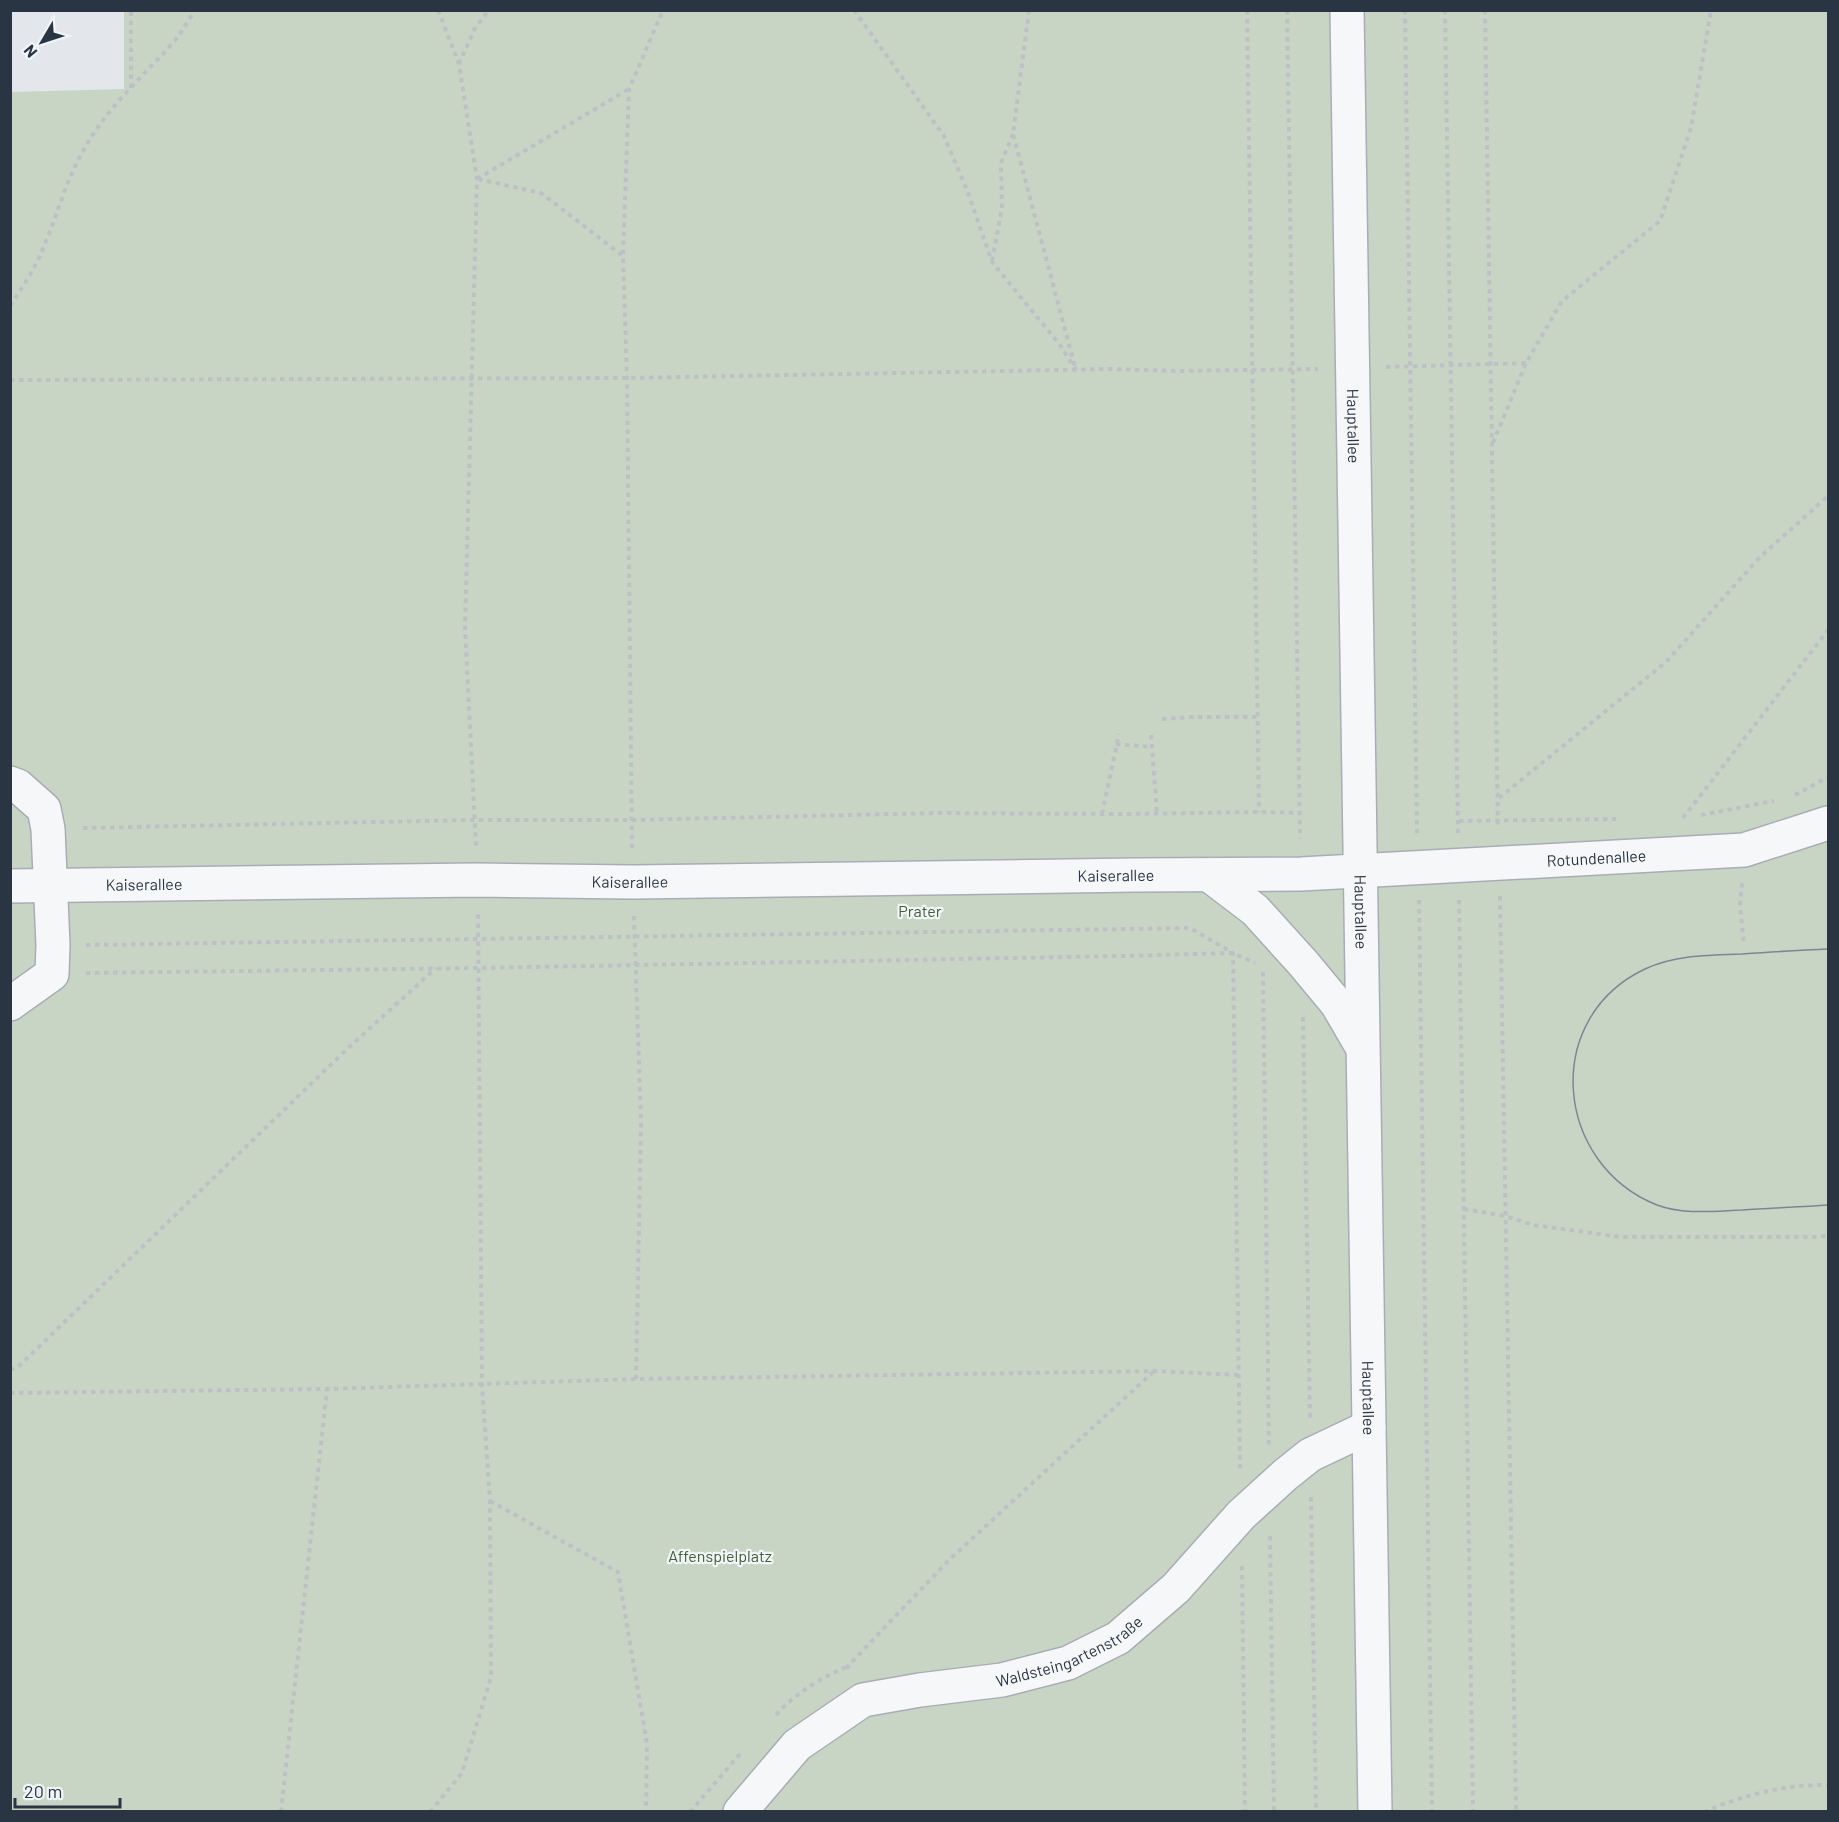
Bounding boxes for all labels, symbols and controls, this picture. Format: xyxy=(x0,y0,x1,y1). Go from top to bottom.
north arrow xyxy=(12,12,72,72)
text: N xyxy=(19,42,41,62)
street label: Hauptallee xyxy=(1344,389,1364,463)
street label: Rotundenallee xyxy=(1546,845,1647,870)
street label: Kaiserallee xyxy=(1077,865,1154,885)
street label: Kaiserallee xyxy=(591,871,668,891)
street label: Kaiserallee xyxy=(106,874,182,894)
street label: Hauptallee xyxy=(1351,874,1372,949)
park label: Prater xyxy=(898,901,942,920)
street label: Hauptallee xyxy=(1359,1360,1379,1435)
park label: Affenspielplatz xyxy=(668,1546,772,1565)
street label: Waldsteingartenstraße xyxy=(994,1611,1146,1690)
scale bar xyxy=(15,1771,120,1809)
text: 20 m xyxy=(24,1780,62,1802)

